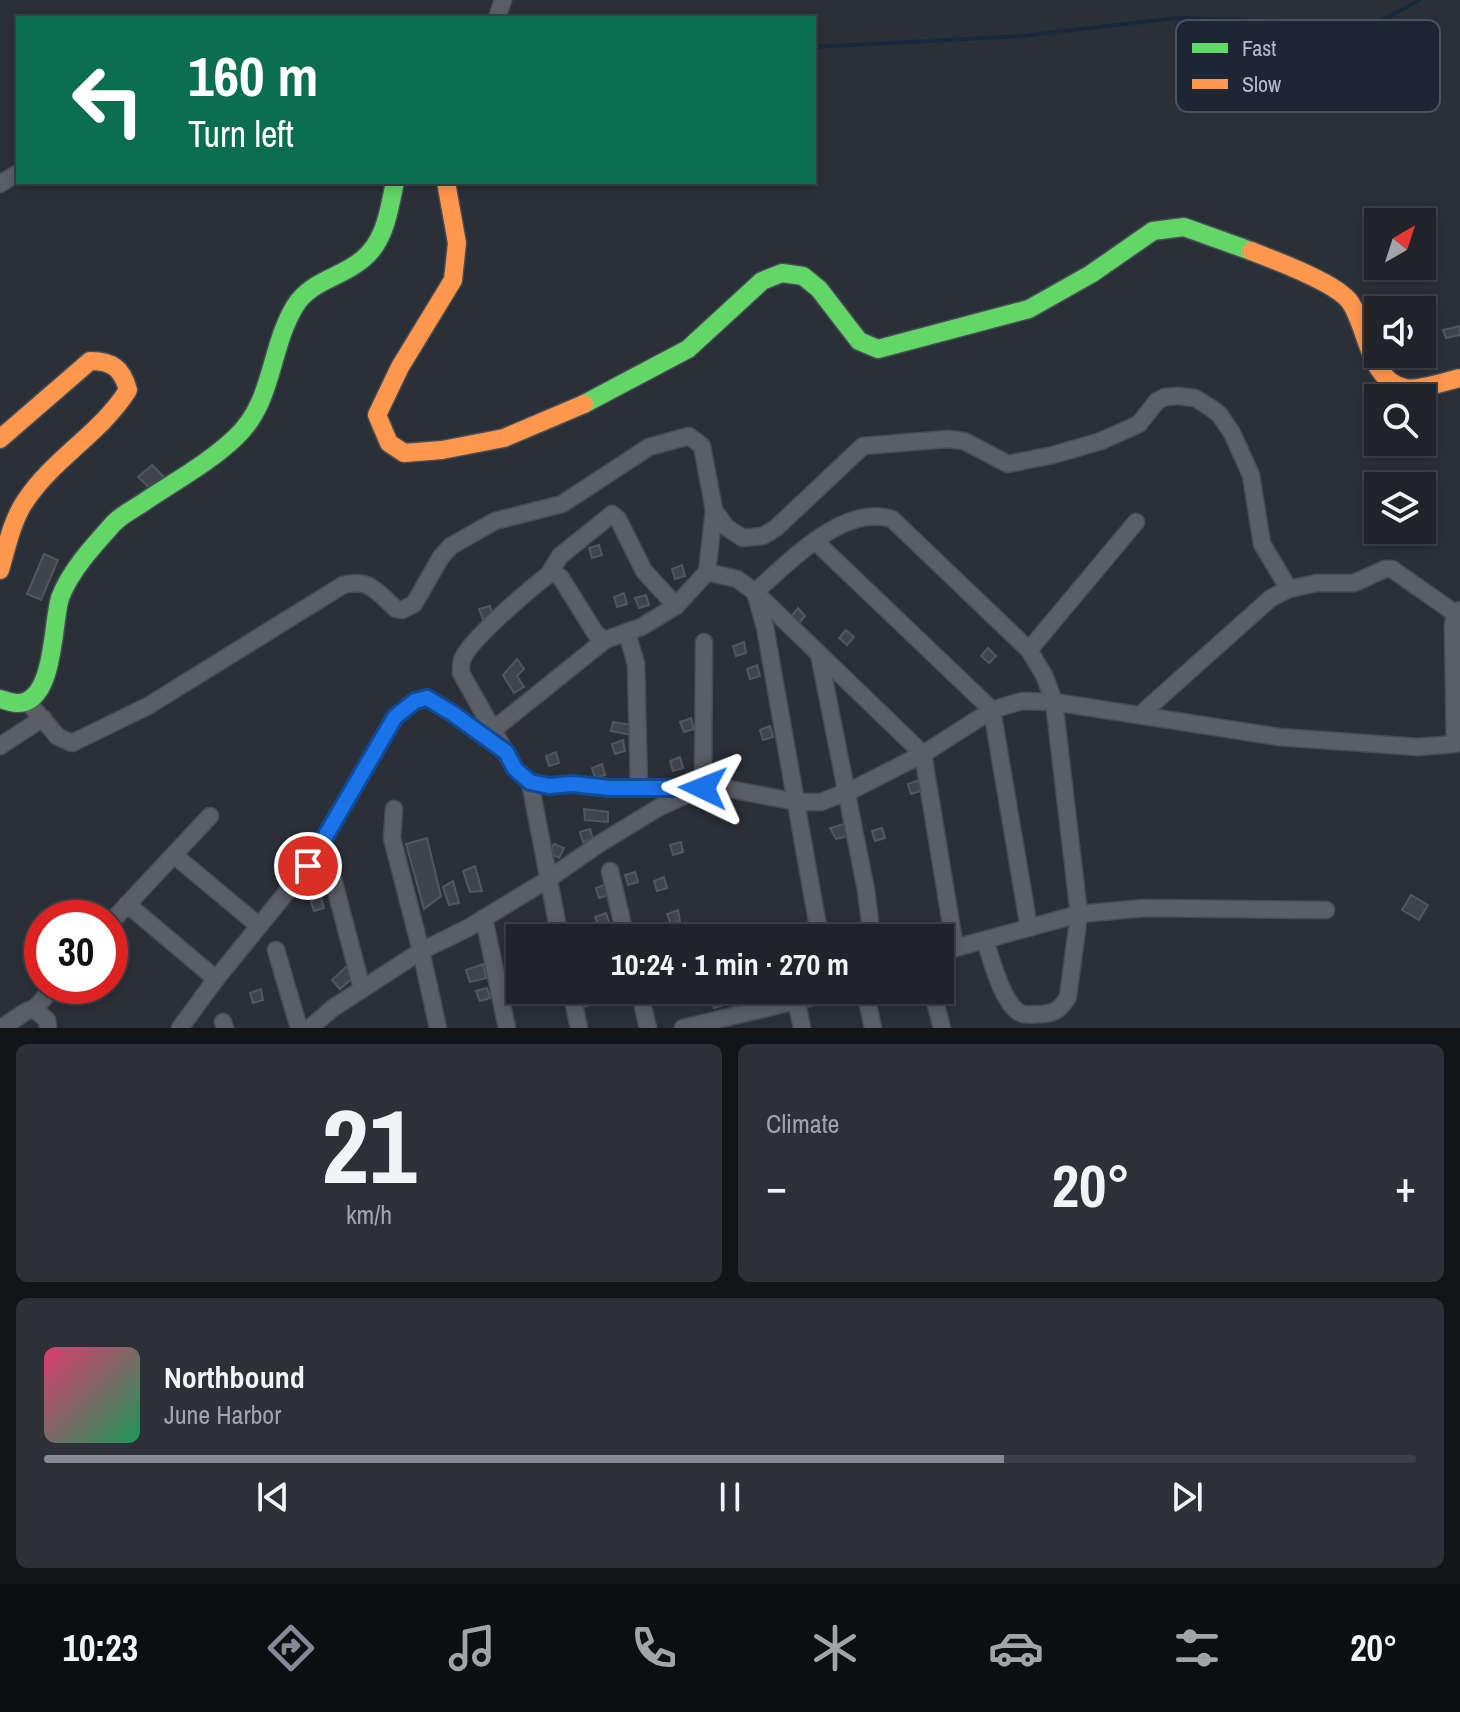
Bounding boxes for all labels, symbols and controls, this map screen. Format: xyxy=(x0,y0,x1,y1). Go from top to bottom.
legend xyxy=(1176,20,1440,112)
text: Fast xyxy=(1242,33,1276,63)
text: 160 m xyxy=(188,38,318,113)
icon: left xyxy=(56,48,160,152)
text: Slow xyxy=(1242,69,1281,99)
text: Turn left xyxy=(188,110,294,158)
north arrow xyxy=(1364,208,1436,280)
map controls xyxy=(1364,208,1436,544)
button: sound xyxy=(1364,296,1436,368)
button: search xyxy=(1364,384,1436,456)
button: layers xyxy=(1364,472,1436,544)
position arrow xyxy=(661,746,745,830)
pin xyxy=(274,832,342,900)
icon: arrive xyxy=(286,844,330,888)
speed limit sign: 30 xyxy=(24,900,128,1004)
text: 10:24 · 1 min · 270 m xyxy=(611,944,849,984)
text: 21 xyxy=(322,1075,416,1215)
text: Climate xyxy=(766,1106,839,1141)
text: 20° xyxy=(1052,1145,1130,1226)
text: − xyxy=(766,1156,787,1216)
text: + xyxy=(1395,1156,1416,1216)
text: km/h xyxy=(346,1197,392,1232)
text: Northbound xyxy=(164,1357,305,1397)
text: June Harbor xyxy=(164,1397,281,1432)
icon: previous xyxy=(251,1475,295,1519)
icon: pause xyxy=(708,1475,752,1519)
icon: next xyxy=(1165,1475,1209,1519)
icon: directions xyxy=(263,1620,319,1676)
icon: music xyxy=(444,1620,500,1676)
icon: phone xyxy=(626,1620,682,1676)
icon: climate xyxy=(807,1620,863,1676)
icon: car xyxy=(988,1620,1044,1676)
icon: filters xyxy=(1169,1620,1225,1676)
text: 10:23 xyxy=(63,1624,138,1672)
text: 20° xyxy=(1350,1624,1397,1672)

